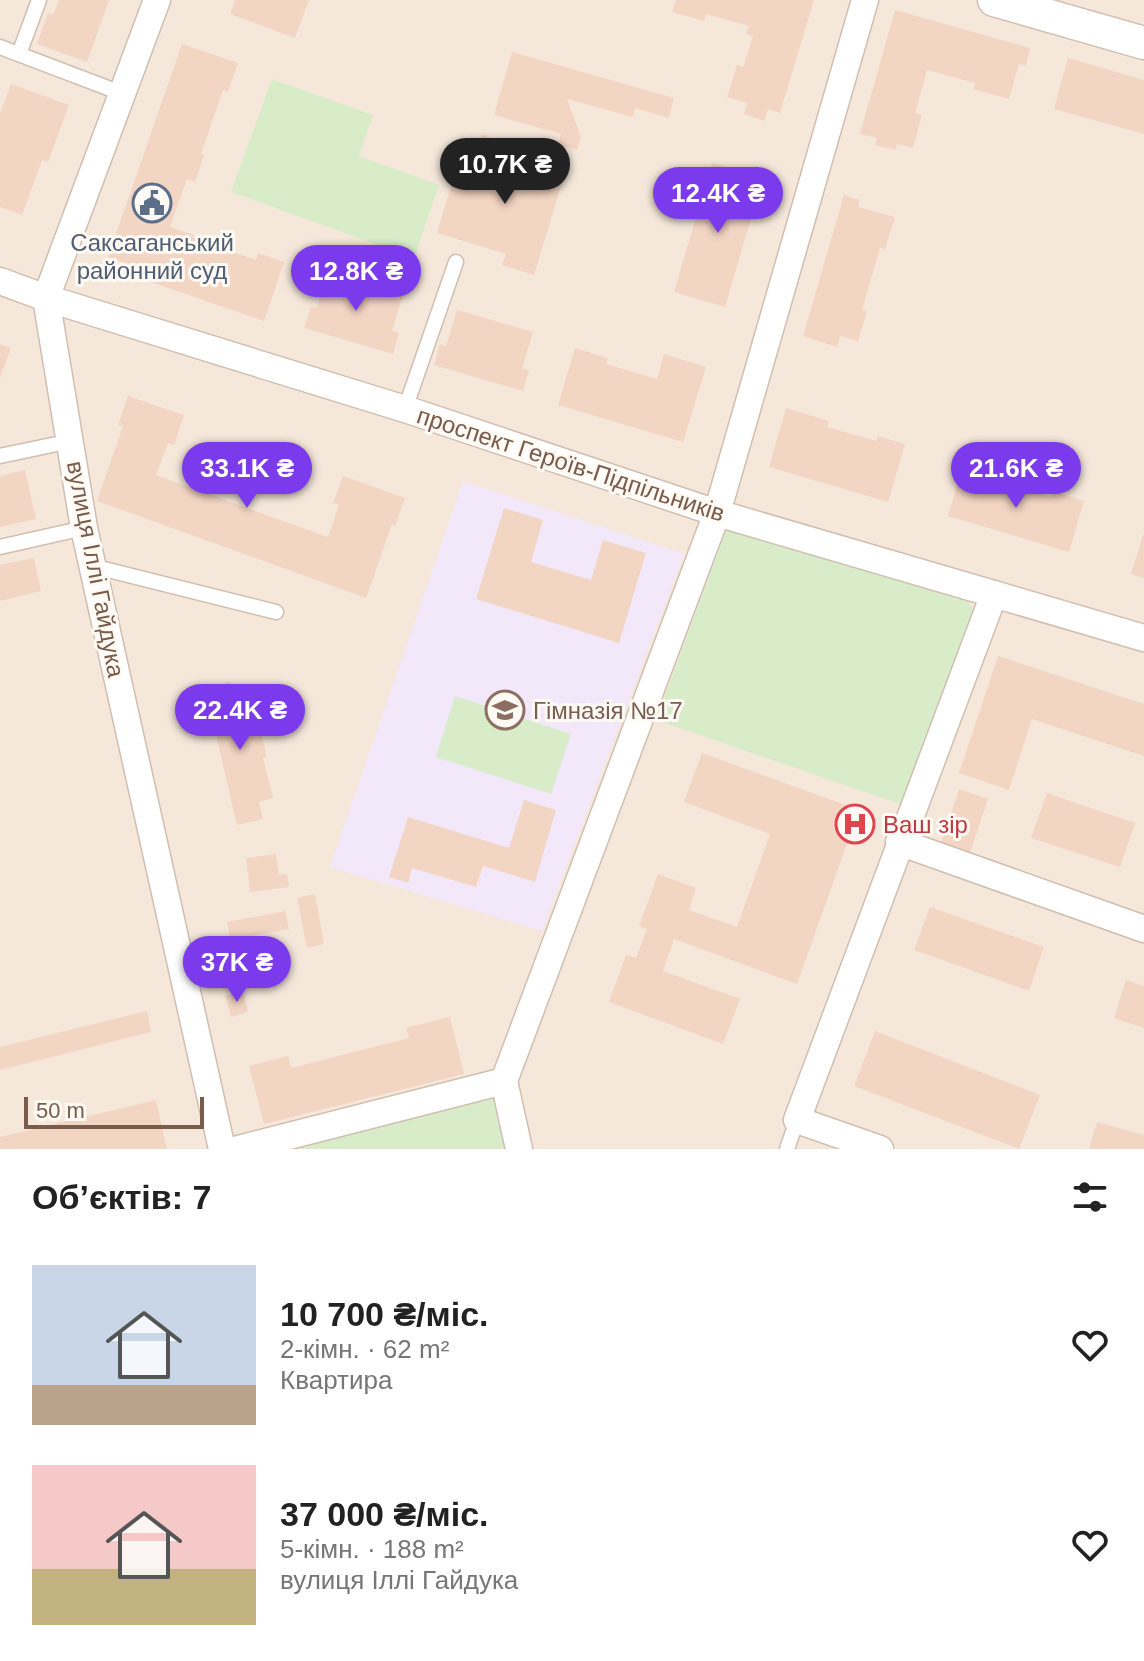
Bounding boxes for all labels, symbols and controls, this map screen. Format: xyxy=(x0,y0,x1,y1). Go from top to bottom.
pin: 10.7K ₴ xyxy=(431,138,579,206)
text: 10.7K ₴ xyxy=(458,149,552,179)
pin: 12.4K ₴ xyxy=(644,167,792,235)
text: 12.4K ₴ xyxy=(671,178,765,208)
public building icon: Саксаганський районний суд xyxy=(131,182,173,224)
place label: Саксаганський районний суд xyxy=(70,229,234,284)
pin: 12.8K ₴ xyxy=(282,245,430,313)
text: 12.8K ₴ xyxy=(309,256,403,286)
street label: проспект Героїв-Підпільників xyxy=(414,401,728,527)
pin: 33.1K ₴ xyxy=(173,442,321,510)
pin: 21.6K ₴ xyxy=(942,442,1090,510)
text: 33.1K ₴ xyxy=(200,453,294,483)
text: 21.6K ₴ xyxy=(969,453,1063,483)
street label: вулиця Іллі Гайдука xyxy=(62,458,130,680)
pin: 22.4K ₴ xyxy=(166,684,314,752)
school or university icon: Гімназія №17 xyxy=(484,689,526,731)
text: 22.4K ₴ xyxy=(193,695,287,725)
place label: Гімназія №17 xyxy=(533,697,683,724)
hospital icon: Ваш зір xyxy=(834,803,876,845)
place label: Ваш зір xyxy=(883,811,968,838)
pin: 37K ₴ xyxy=(181,936,293,1004)
text: 37K ₴ xyxy=(201,947,273,977)
scale bar xyxy=(24,1093,204,1129)
text: 50 m xyxy=(36,1098,85,1123)
icon: filters xyxy=(1068,1175,1112,1219)
text: Об’єктів: 7 xyxy=(32,1178,211,1216)
text: 10 700 ₴/міс. xyxy=(280,1295,489,1333)
icon: home xyxy=(96,1297,192,1393)
icon: heart xyxy=(1068,1323,1112,1367)
text: 2-кімн. · 62 m² xyxy=(280,1334,449,1364)
text: Квартира xyxy=(280,1365,392,1395)
text: 37 000 ₴/міс. xyxy=(280,1495,489,1533)
icon: home xyxy=(96,1497,192,1593)
icon: heart xyxy=(1068,1523,1112,1567)
text: 5-кімн. · 188 m² xyxy=(280,1534,464,1564)
text: вулиця Іллі Гайдука xyxy=(280,1565,518,1595)

